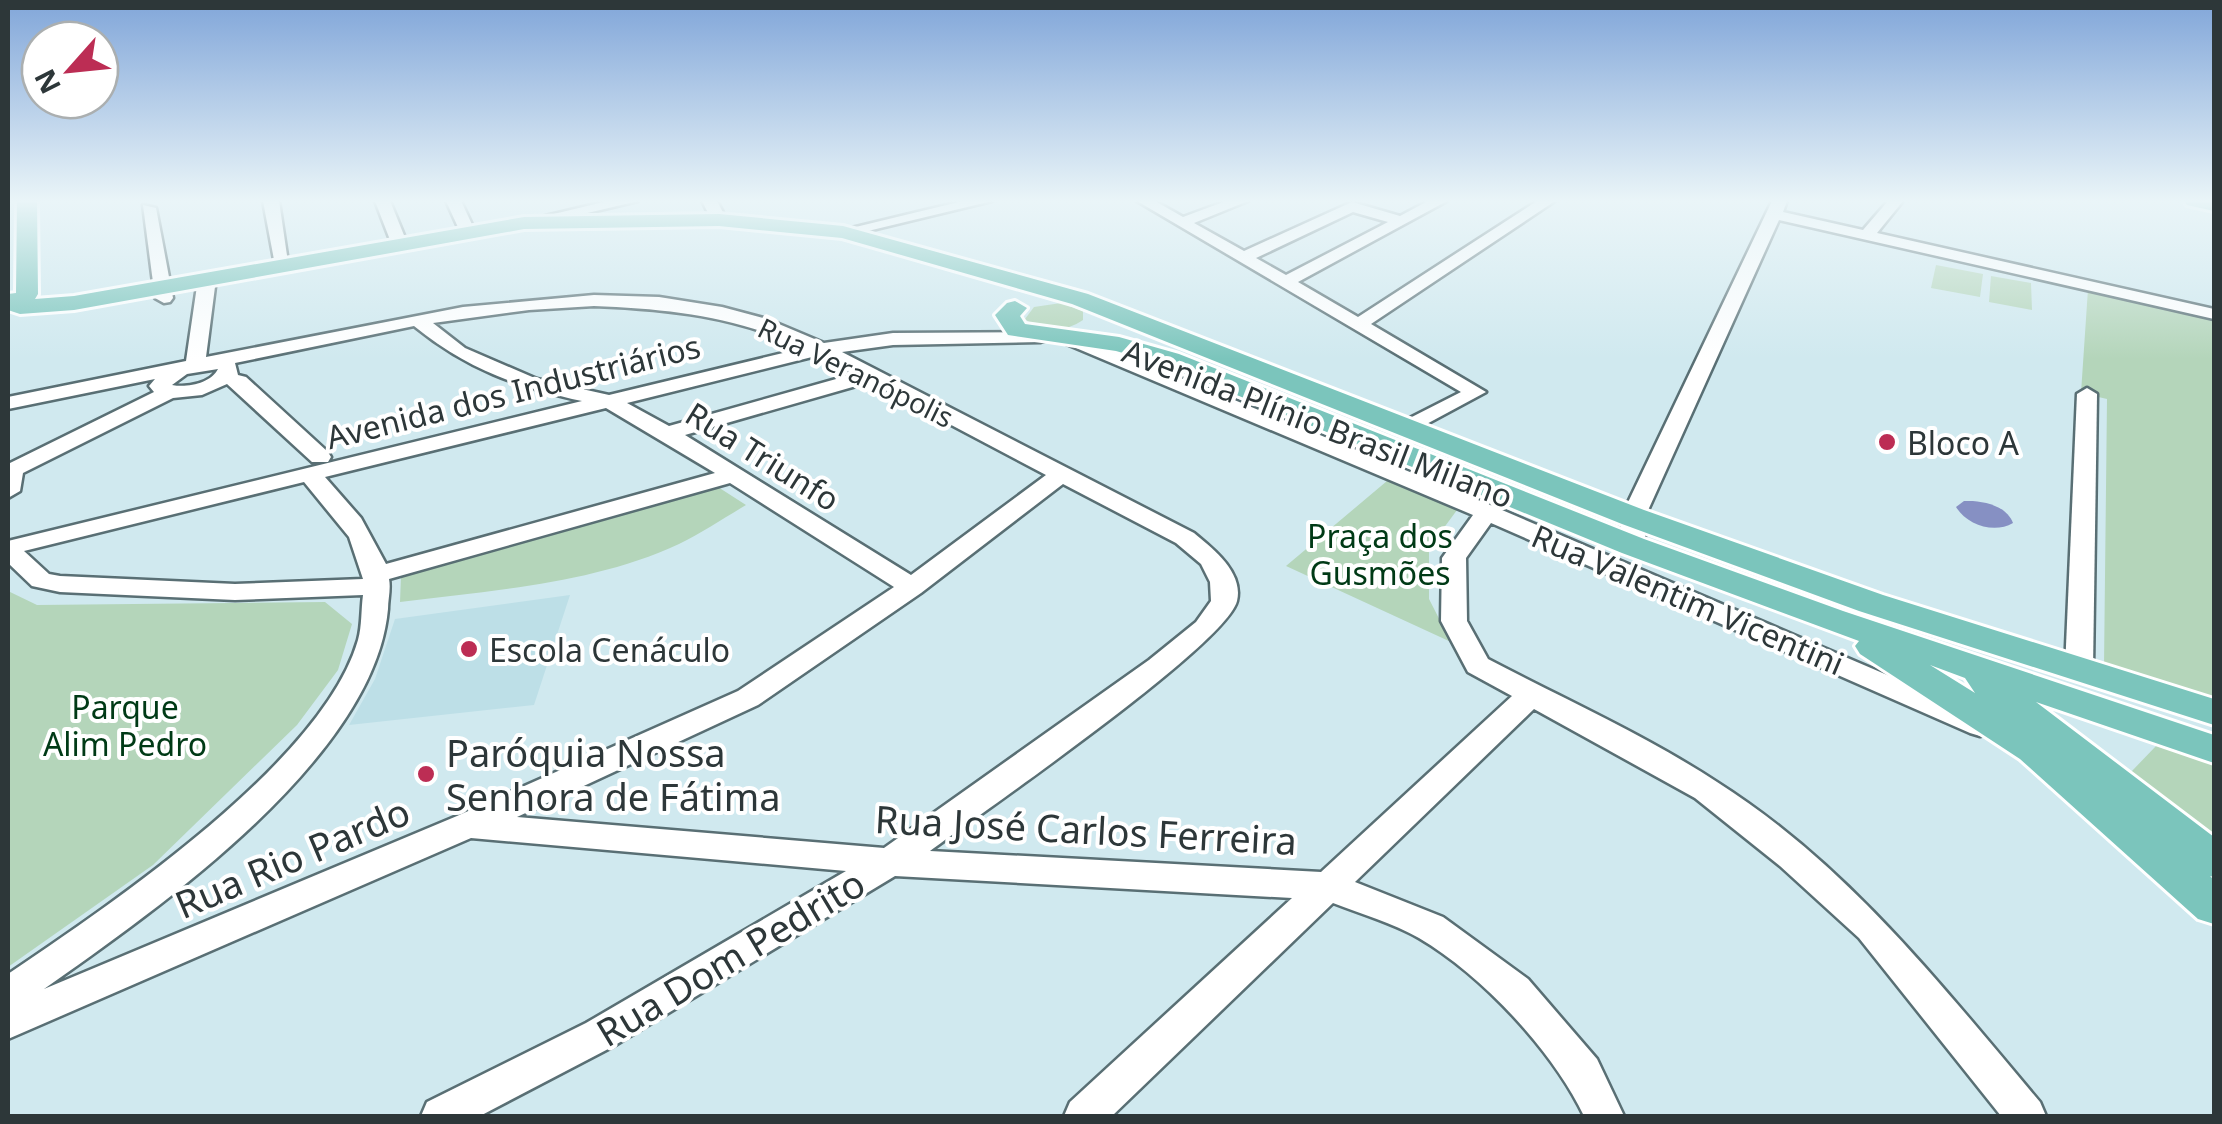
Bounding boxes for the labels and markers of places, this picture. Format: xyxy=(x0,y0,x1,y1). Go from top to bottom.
place label: Bloco A xyxy=(1907,421,2019,464)
marker: Bloco A xyxy=(1876,431,1898,453)
place label: Escola Cenáculo xyxy=(489,628,730,671)
marker: Escola Cenáculo xyxy=(458,638,480,660)
place label: Paróquia Nossa Senhora de Fátima xyxy=(446,726,780,822)
marker: Paróquia Nossa Senhora de Fátima xyxy=(415,763,437,785)

